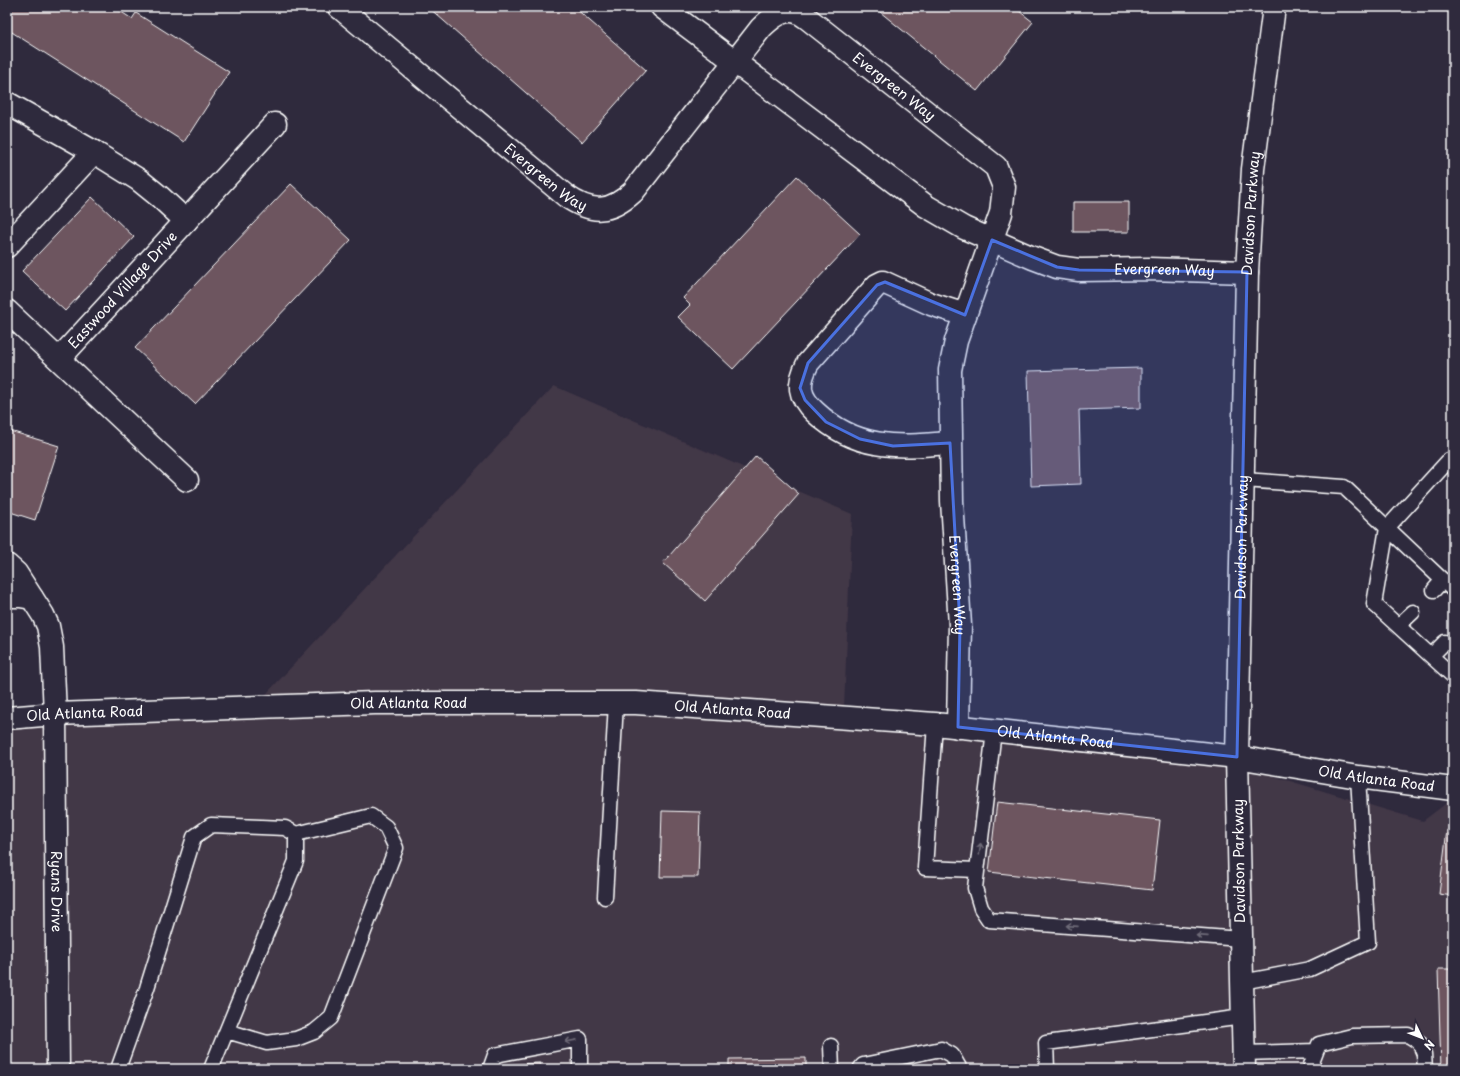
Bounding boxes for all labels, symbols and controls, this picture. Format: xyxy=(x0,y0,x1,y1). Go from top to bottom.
street label: Evergreen Way xyxy=(848,47,940,126)
street label: Evergreen Way xyxy=(500,138,590,216)
street label: Davidson Parkway xyxy=(1236,150,1265,276)
street label: Eastwood Village Drive xyxy=(63,226,182,353)
street label: Evergreen Way xyxy=(1114,258,1215,281)
street label: Davidson Parkway xyxy=(1229,475,1253,599)
street label: Evergreen Way xyxy=(944,534,971,635)
street label: Old Atlanta Road xyxy=(350,692,467,714)
street label: Old Atlanta Road xyxy=(673,695,792,724)
street label: Old Atlanta Road xyxy=(25,700,144,726)
street label: Old Atlanta Road xyxy=(996,720,1115,753)
street label: Old Atlanta Road xyxy=(1317,760,1436,797)
street label: Davidson Parkway xyxy=(1227,799,1250,923)
one-way arrow xyxy=(976,843,984,856)
street label: Ryans Drive xyxy=(46,851,68,932)
one-way arrow xyxy=(1066,923,1079,930)
one-way arrow xyxy=(1196,932,1209,939)
north arrow xyxy=(1402,1018,1442,1058)
text: N xyxy=(1420,1036,1439,1054)
one-way arrow xyxy=(565,1037,578,1045)

